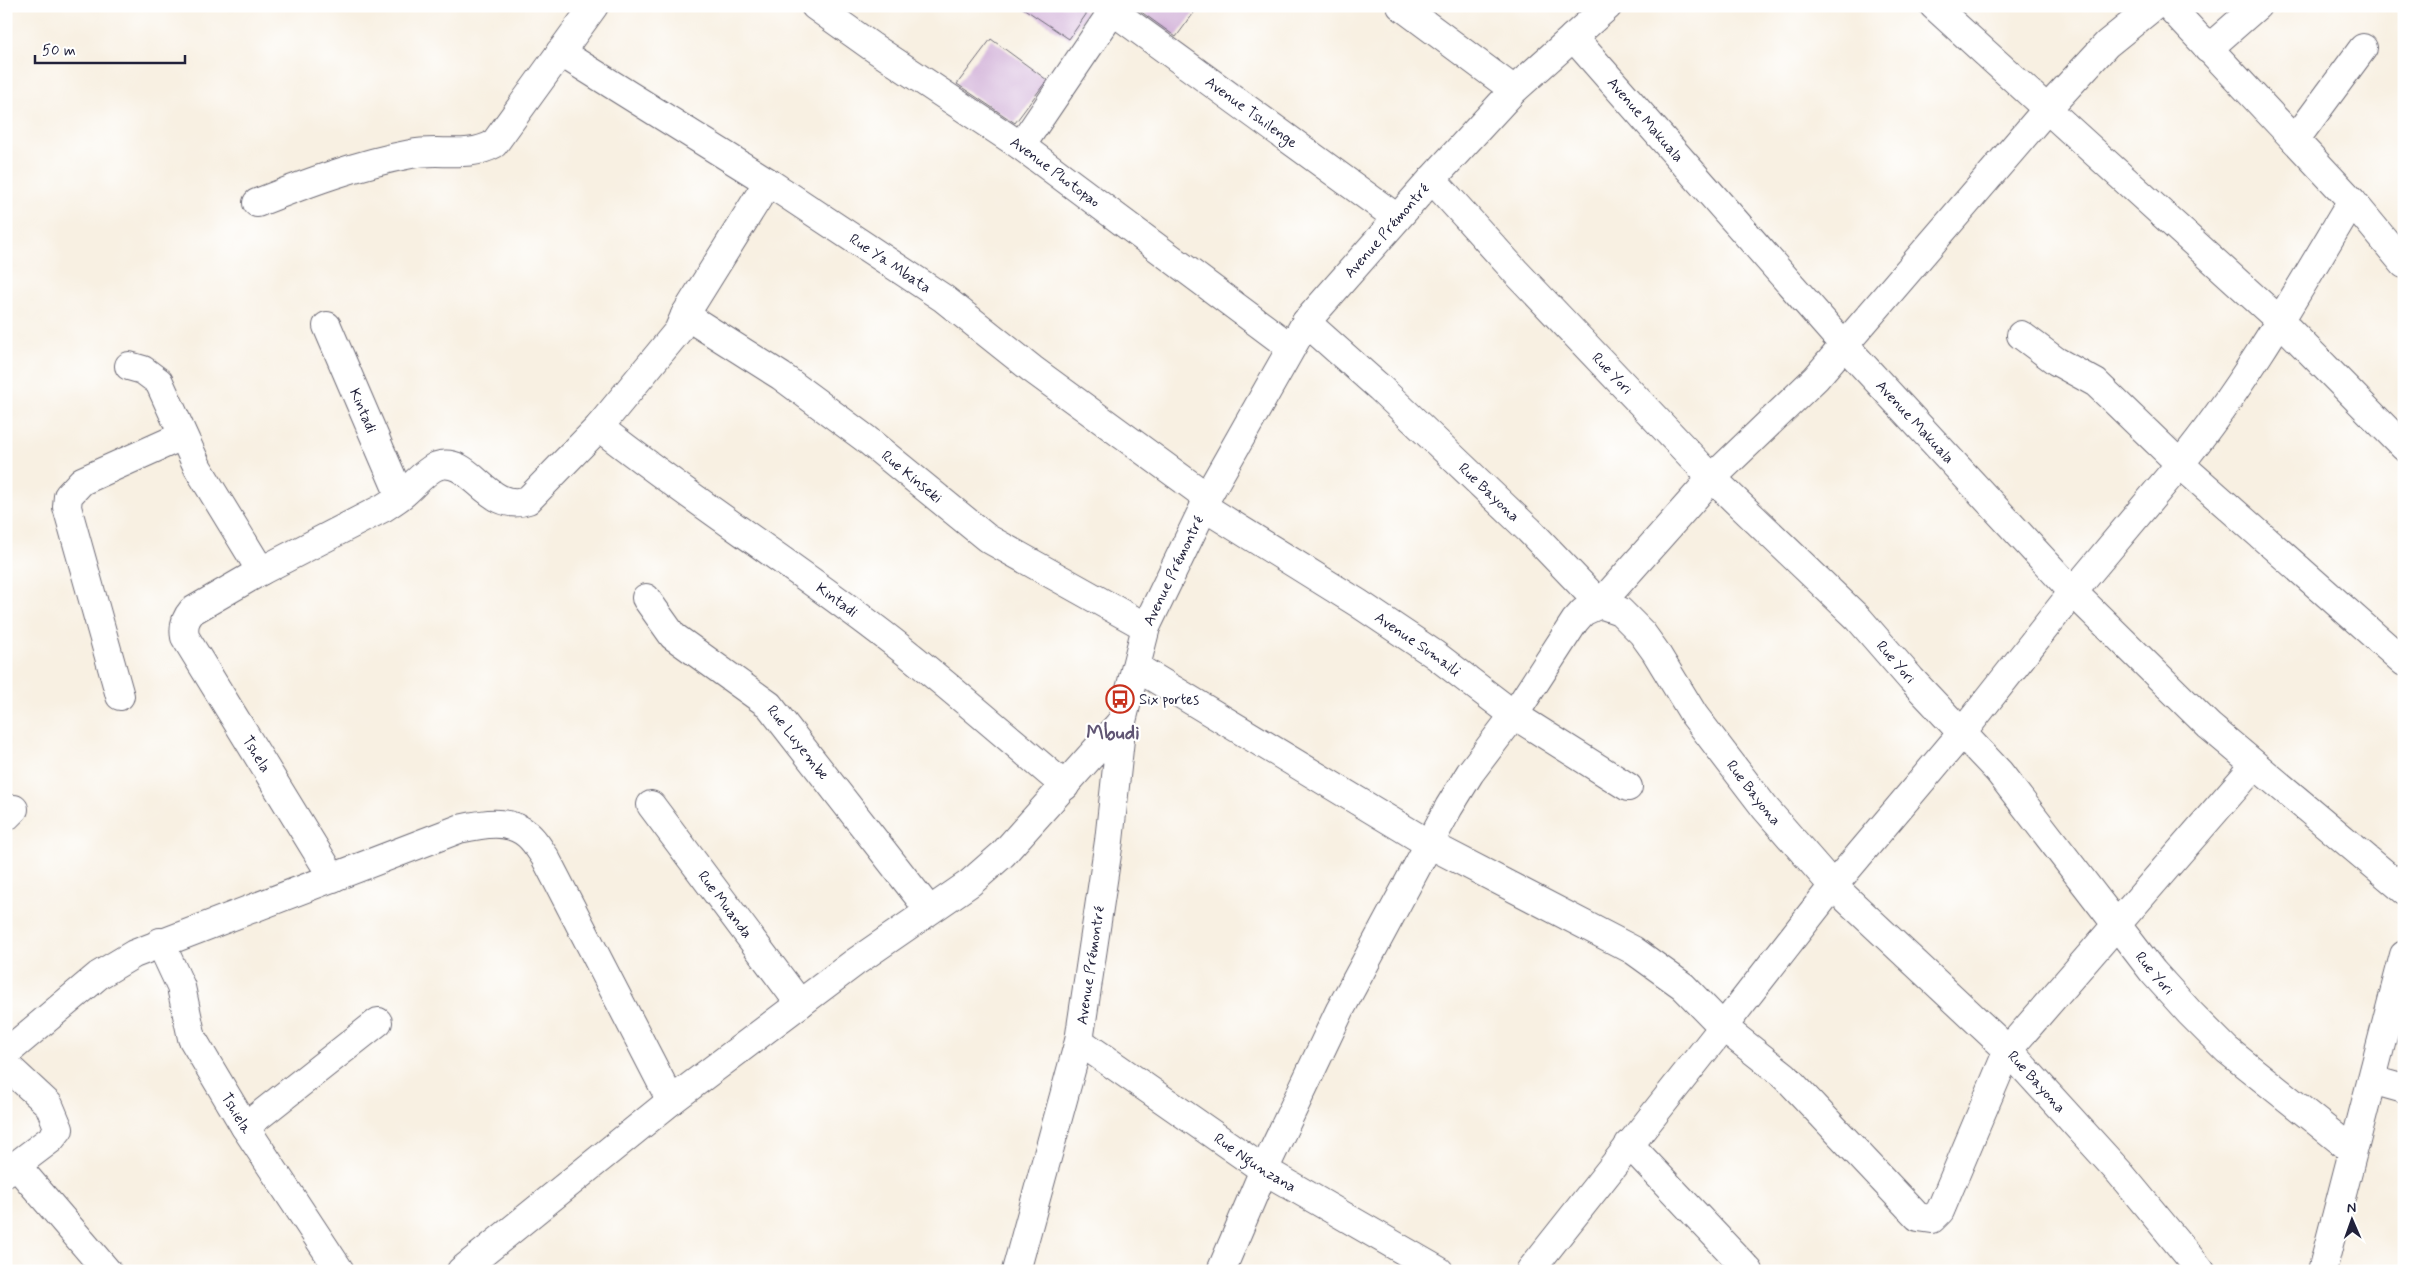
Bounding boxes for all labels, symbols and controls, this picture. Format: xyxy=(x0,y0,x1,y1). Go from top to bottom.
scale bar xyxy=(35,32,185,64)
text: 50 m xyxy=(42,41,76,61)
street label: Avenue Tshilenge xyxy=(1201,72,1301,153)
street label: Avenue Makuala xyxy=(1602,74,1688,167)
street label: Avenue Photopao xyxy=(1006,133,1104,213)
street label: Avenue Prémontré xyxy=(1340,180,1435,283)
street label: Rue Ya Mbata xyxy=(845,230,935,298)
street label: Rue Yori xyxy=(1587,349,1636,399)
street label: Avenue Makuala xyxy=(1871,377,1958,468)
street label: Kintadi xyxy=(344,386,381,436)
street label: Rue Kinseki xyxy=(877,447,946,508)
street label: Rue Bayona xyxy=(1454,459,1523,527)
street label: Avenue Prémontré xyxy=(1139,513,1209,629)
street label: Kintadi xyxy=(812,579,861,622)
street label: Avenue Sumaili xyxy=(1370,608,1464,682)
street label: Rue Yori xyxy=(1871,637,1919,688)
bus stop icon: Six portes xyxy=(1105,684,1135,714)
place label: Six portes xyxy=(1139,690,1199,710)
street label: Rue Luyembe xyxy=(762,701,833,785)
district label: Mbudi xyxy=(1086,720,1140,747)
street label: Tshela xyxy=(237,732,275,777)
street label: Rue Bayona xyxy=(1721,757,1785,830)
street label: Rue Muanda xyxy=(693,867,756,943)
street label: Avenue Prémontré xyxy=(1073,904,1110,1026)
street label: Rue Yori xyxy=(2130,948,2178,999)
street label: Rue Bayona xyxy=(2002,1047,2069,1118)
street label: Tshiela xyxy=(216,1089,256,1139)
street label: Rue Ngunzana xyxy=(1210,1129,1299,1197)
north arrow xyxy=(2328,1194,2378,1244)
text: N xyxy=(2347,1199,2357,1217)

